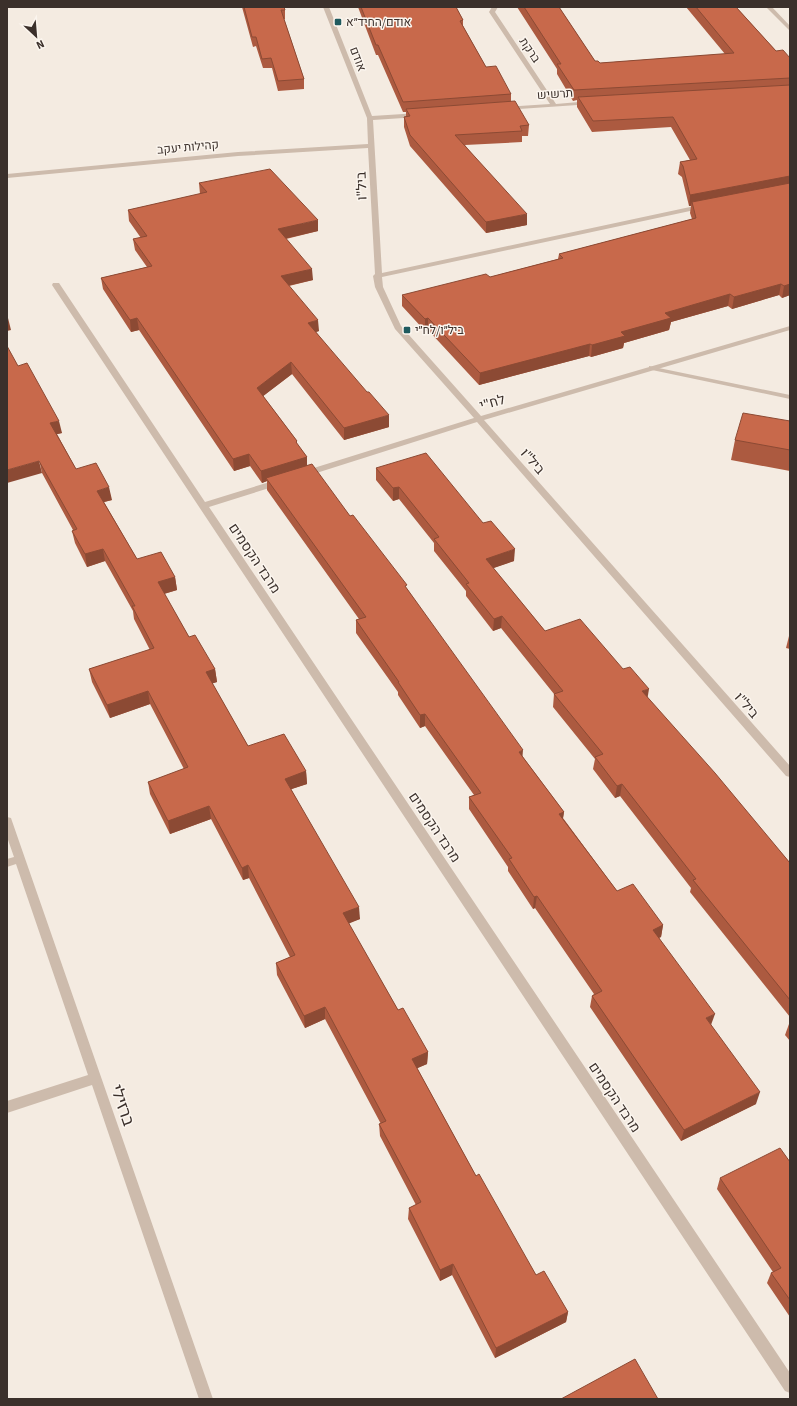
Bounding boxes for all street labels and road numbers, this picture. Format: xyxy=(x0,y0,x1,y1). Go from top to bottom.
street label: ברקת xyxy=(515,34,545,67)
street label: אודם xyxy=(345,44,370,74)
street label: תרשיש xyxy=(536,85,574,104)
street label: קהילות יעקב xyxy=(156,136,220,159)
street label: ביל"ו xyxy=(351,171,372,201)
street label: לח"י xyxy=(477,390,507,416)
street label: ביל"ו xyxy=(515,444,550,480)
street label: מרבד הקסמים xyxy=(223,519,285,598)
street label: ביל"ו xyxy=(729,688,764,724)
street label: מרבד הקסמים xyxy=(403,788,465,867)
street label: מרבד הקסמים xyxy=(583,1058,645,1137)
street label: ברזילי xyxy=(104,1081,140,1129)

